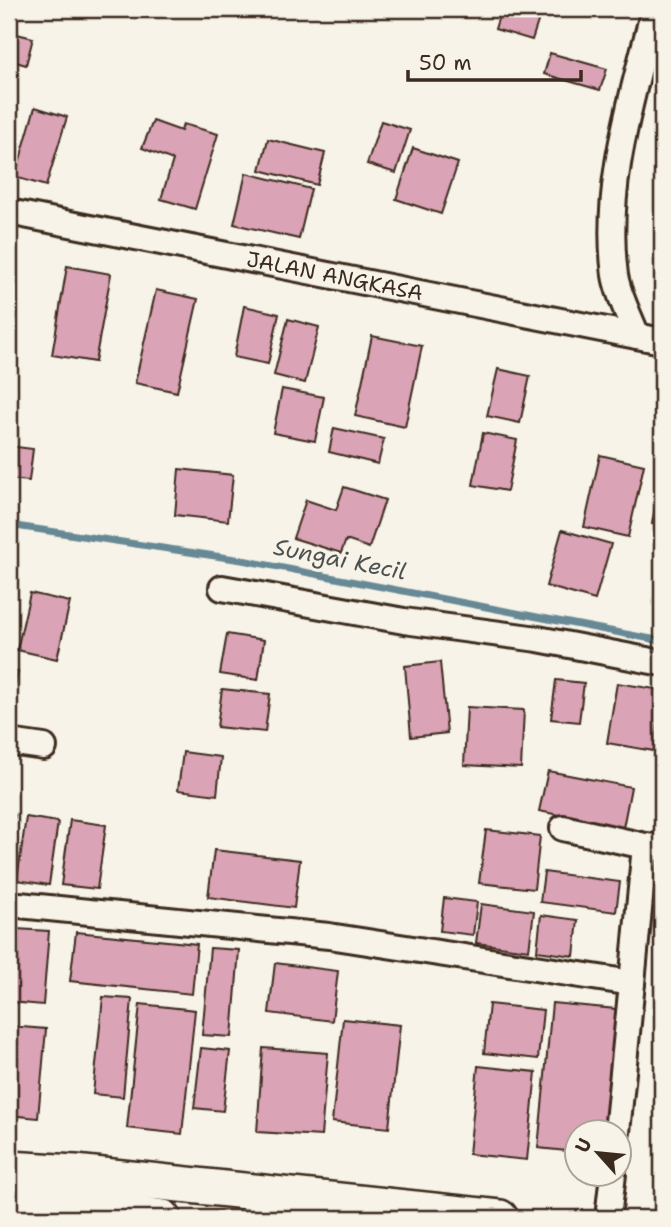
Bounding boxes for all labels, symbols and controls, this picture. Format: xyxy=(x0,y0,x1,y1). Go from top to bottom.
scale bar xyxy=(408,38,582,82)
text: 50 m xyxy=(419,49,472,77)
street label: JALAN ANGKASA xyxy=(244,245,425,307)
water label: Sungai Kecil xyxy=(271,531,409,587)
north arrow xyxy=(562,1118,632,1188)
text: U xyxy=(569,1134,597,1157)

